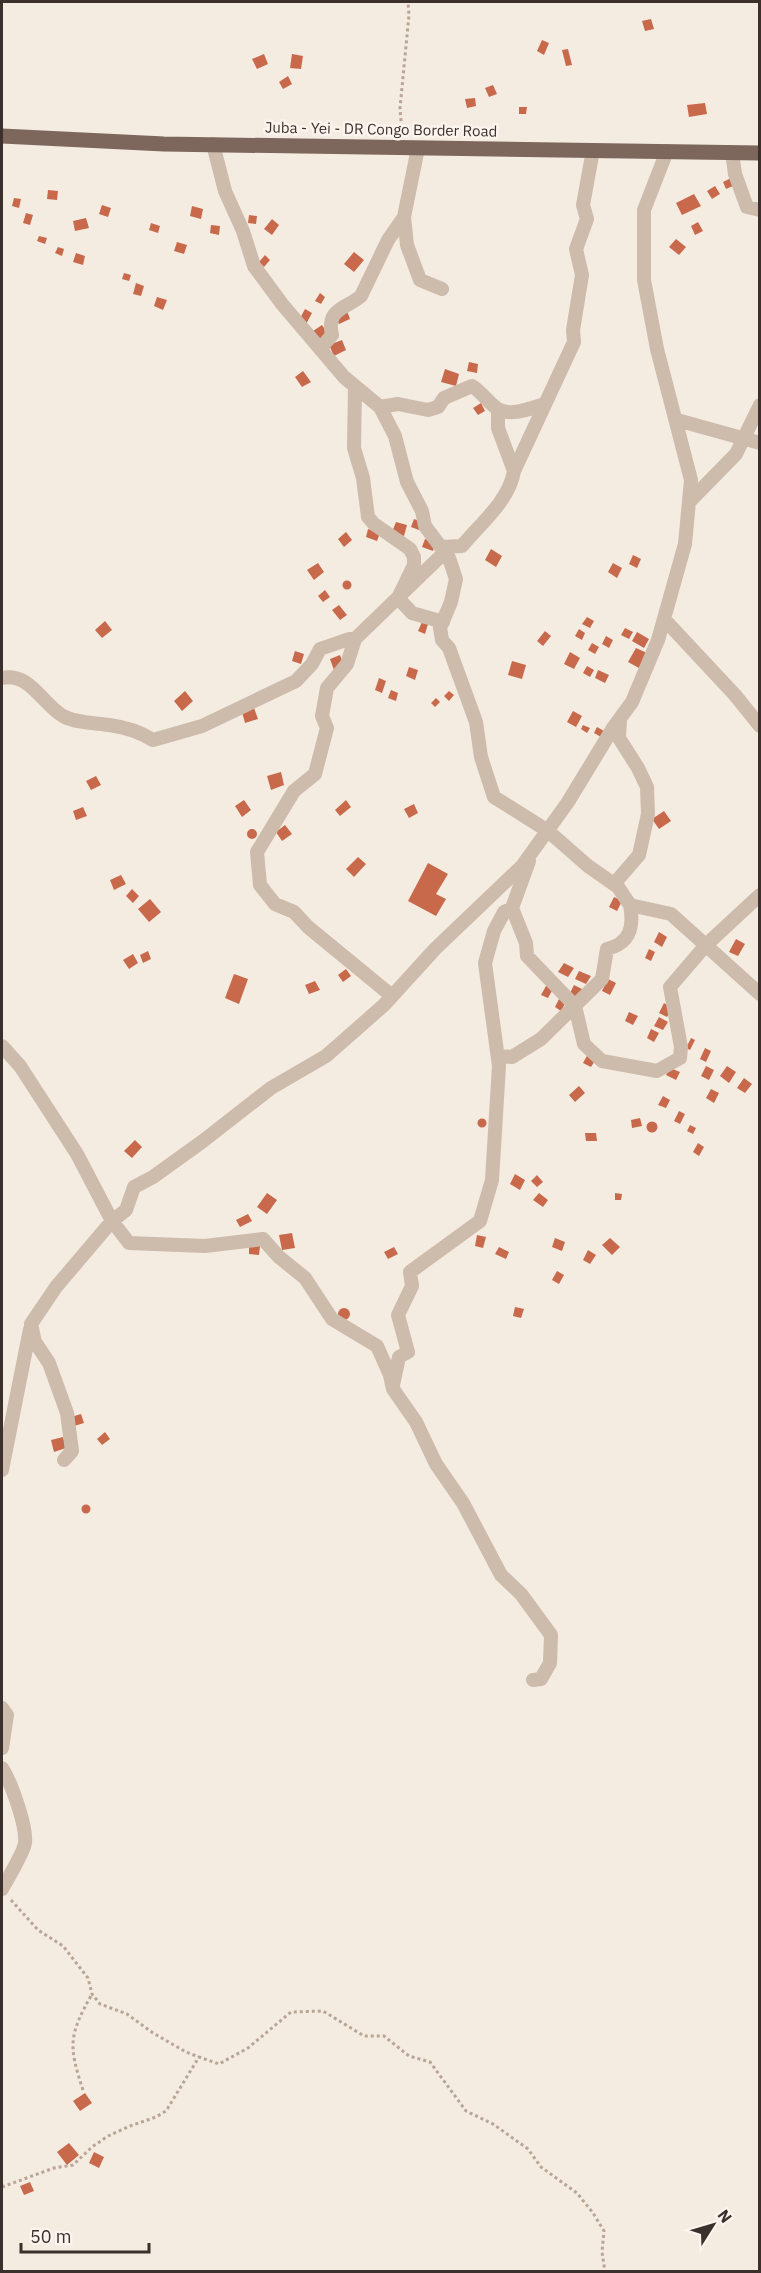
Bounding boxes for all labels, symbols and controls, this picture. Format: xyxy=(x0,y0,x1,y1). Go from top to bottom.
street label: Juba - Yei - DR Congo Border Road xyxy=(265,117,497,141)
north arrow xyxy=(683,2195,743,2255)
text: N xyxy=(714,2205,736,2227)
scale bar xyxy=(21,2216,148,2254)
text: 50 m xyxy=(30,2225,72,2248)

